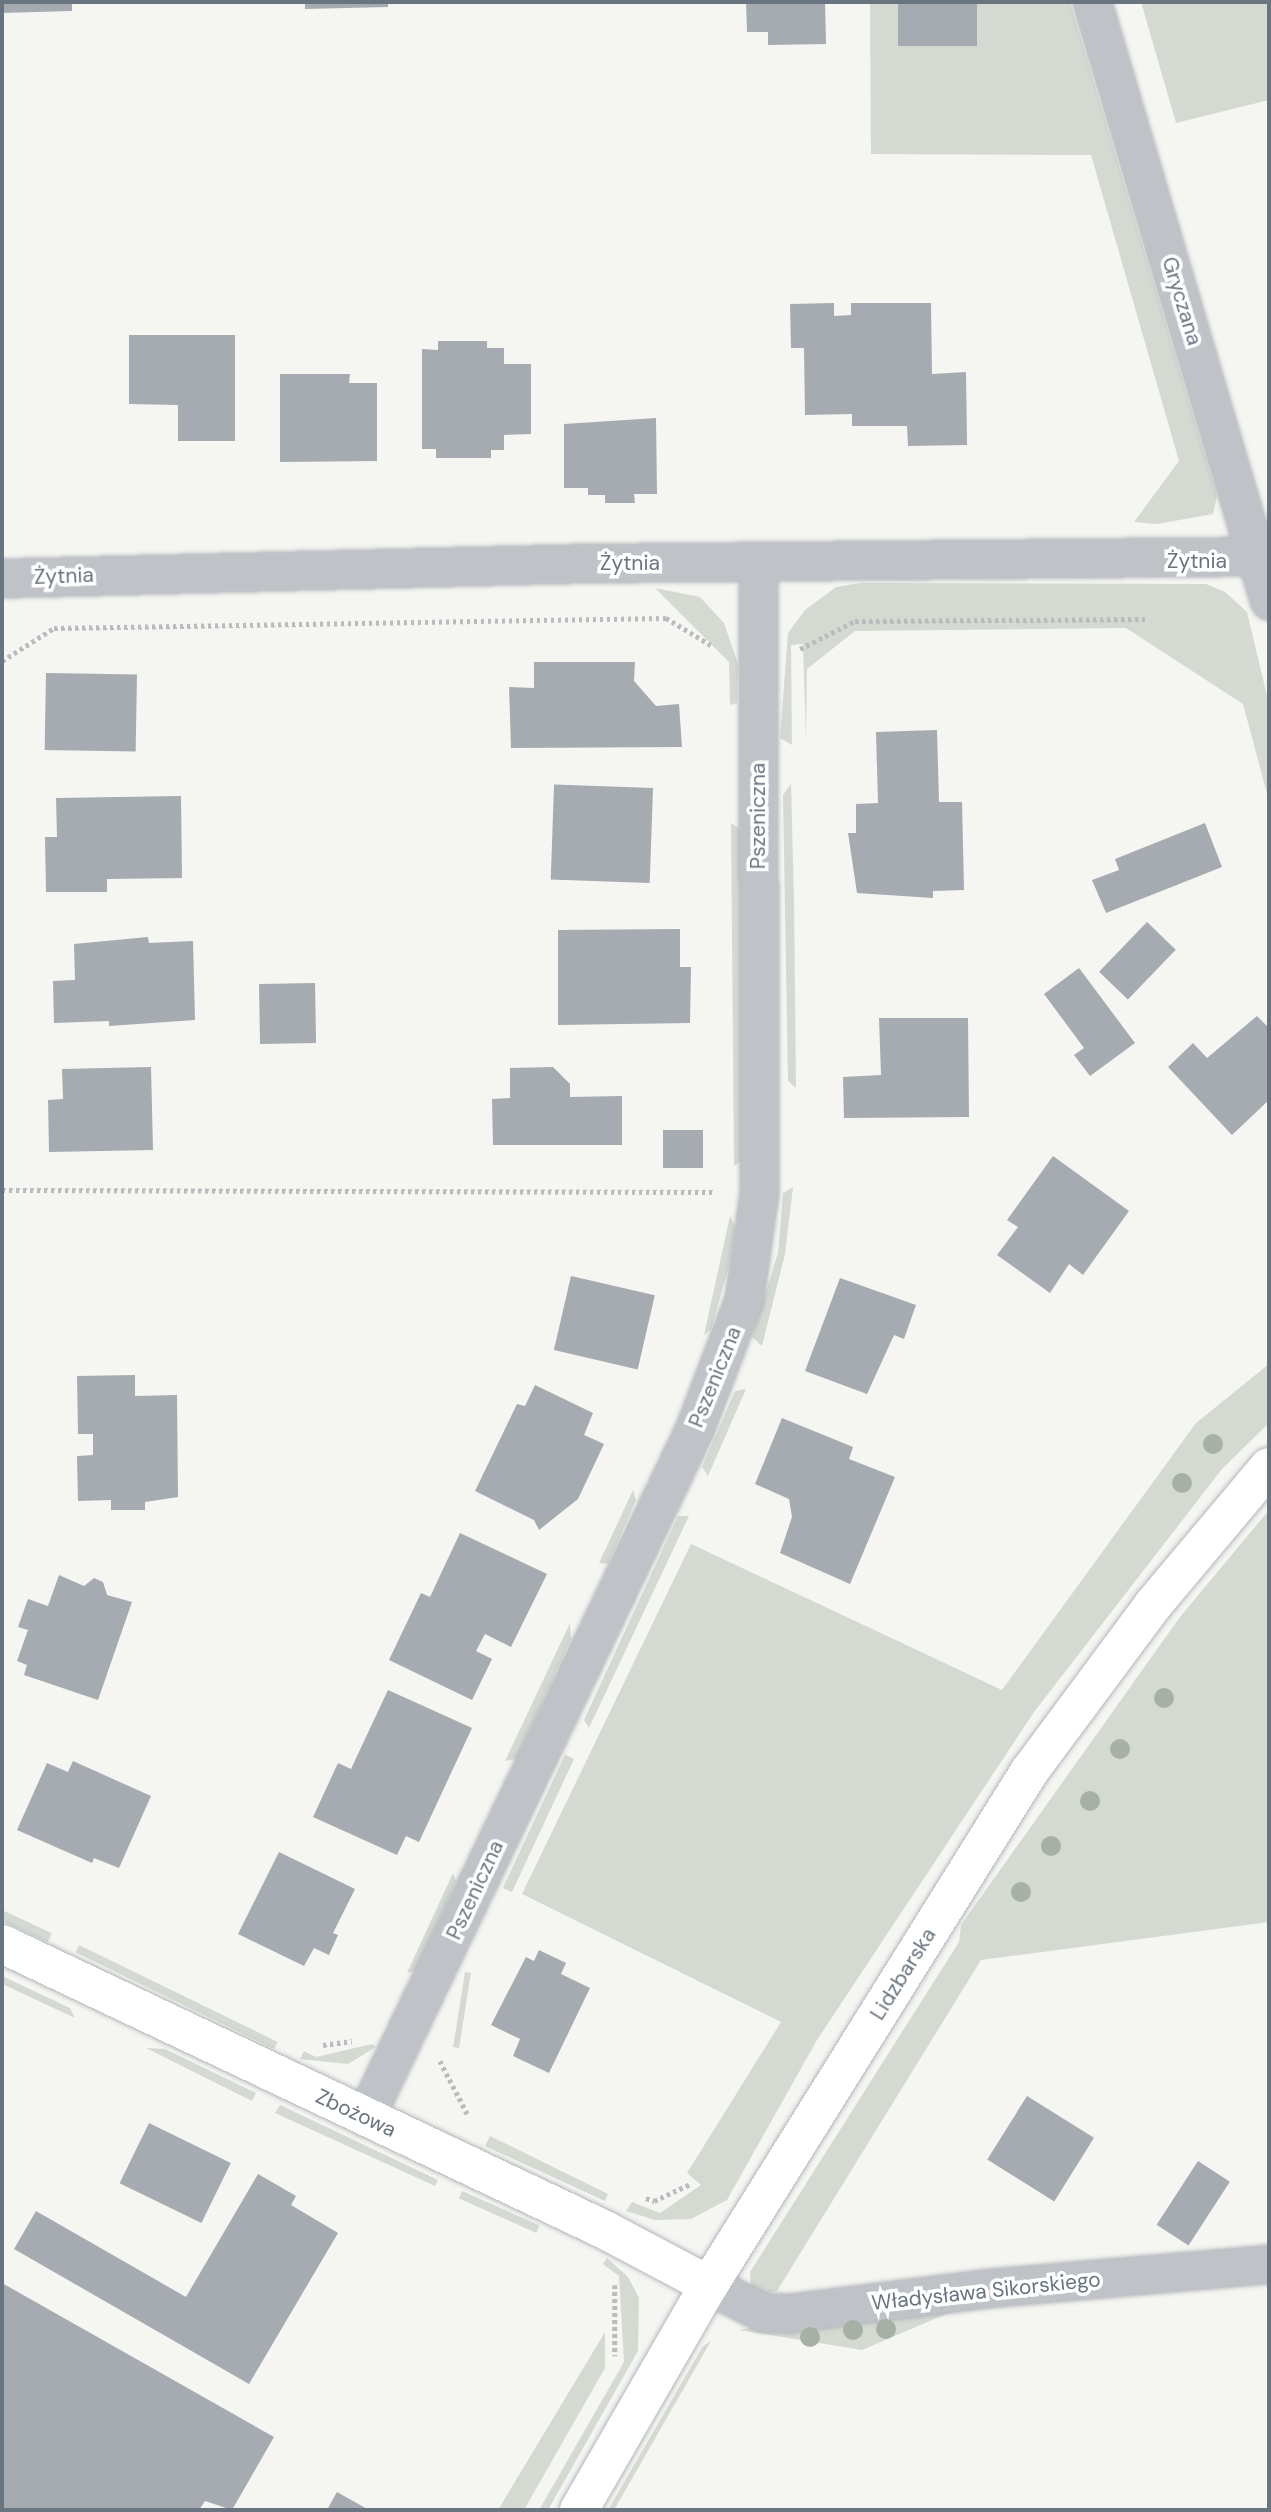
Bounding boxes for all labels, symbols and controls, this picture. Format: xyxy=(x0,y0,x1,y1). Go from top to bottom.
street label: Gryczana xyxy=(1157,254,1207,348)
street label: Żytnia xyxy=(1167,548,1227,574)
street label: Żytnia xyxy=(600,550,660,576)
street label: Żytnia xyxy=(34,562,94,590)
street label: Pszeniczna xyxy=(745,763,771,869)
street label: Pszeniczna xyxy=(683,1323,747,1431)
street label: Pszeniczna xyxy=(441,1836,509,1944)
street label: Lidzbarska xyxy=(865,1923,941,2025)
street label: Zbożowa xyxy=(312,2083,400,2143)
street label: Władysława Sikorskiego xyxy=(870,2266,1102,2316)

